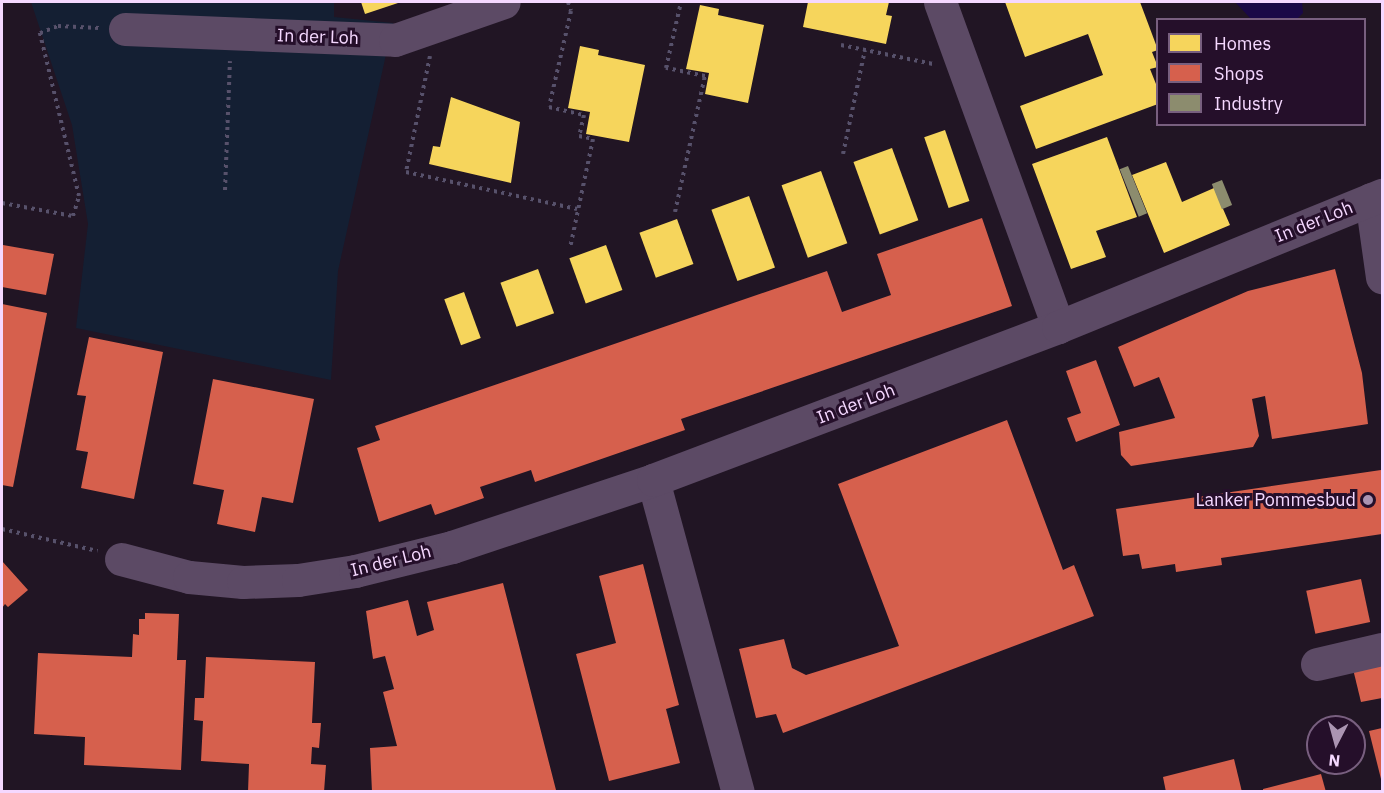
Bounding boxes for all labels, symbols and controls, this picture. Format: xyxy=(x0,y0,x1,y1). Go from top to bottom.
legend xyxy=(1156,18,1366,126)
street label: In der Loh xyxy=(277,25,359,49)
text: Homes xyxy=(1214,32,1271,55)
text: Shops xyxy=(1214,62,1264,85)
text: Industry xyxy=(1214,92,1283,115)
street label: In der Loh xyxy=(1272,197,1356,247)
street label: In der Loh xyxy=(814,379,898,429)
place label: Lanker Pommesbud xyxy=(1195,489,1356,511)
marker: Lanker Pommesbud xyxy=(1361,493,1375,507)
street label: In der Loh xyxy=(349,541,433,581)
north arrow xyxy=(1306,715,1366,775)
text: N xyxy=(1328,750,1341,771)

